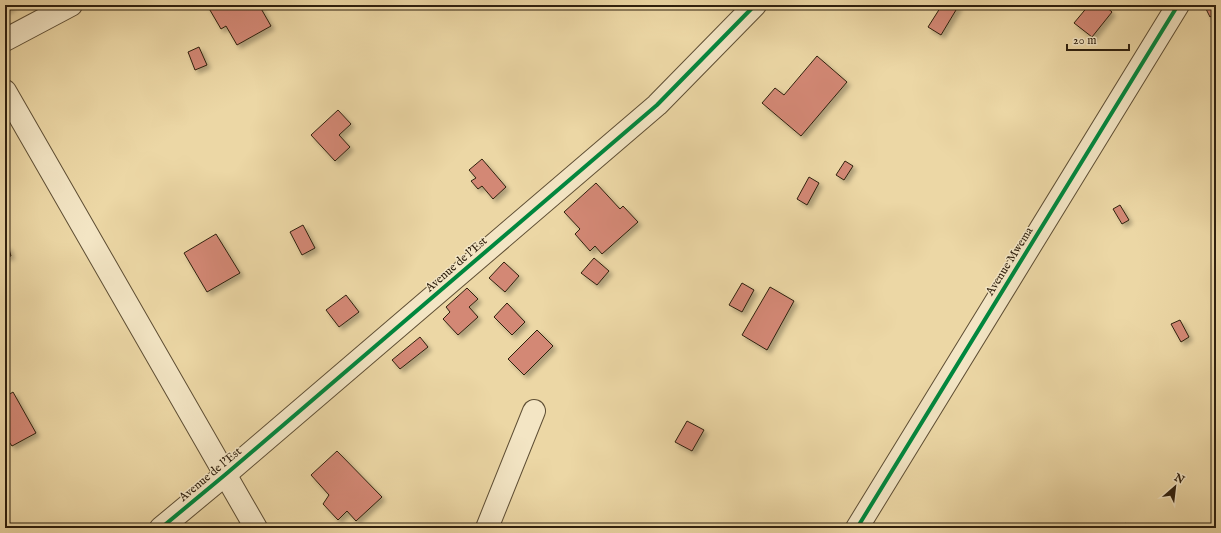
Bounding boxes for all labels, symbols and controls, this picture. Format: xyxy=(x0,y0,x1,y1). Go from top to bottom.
scale bar xyxy=(1067,26,1129,52)
text: 20 m xyxy=(1073,33,1096,48)
street label: Avenue Mwema xyxy=(982,224,1037,299)
street label: Avenue de l'Est xyxy=(422,233,490,296)
street label: Avenue de l'Est xyxy=(175,444,245,506)
north arrow xyxy=(1155,467,1195,507)
text: N xyxy=(1171,470,1187,488)

